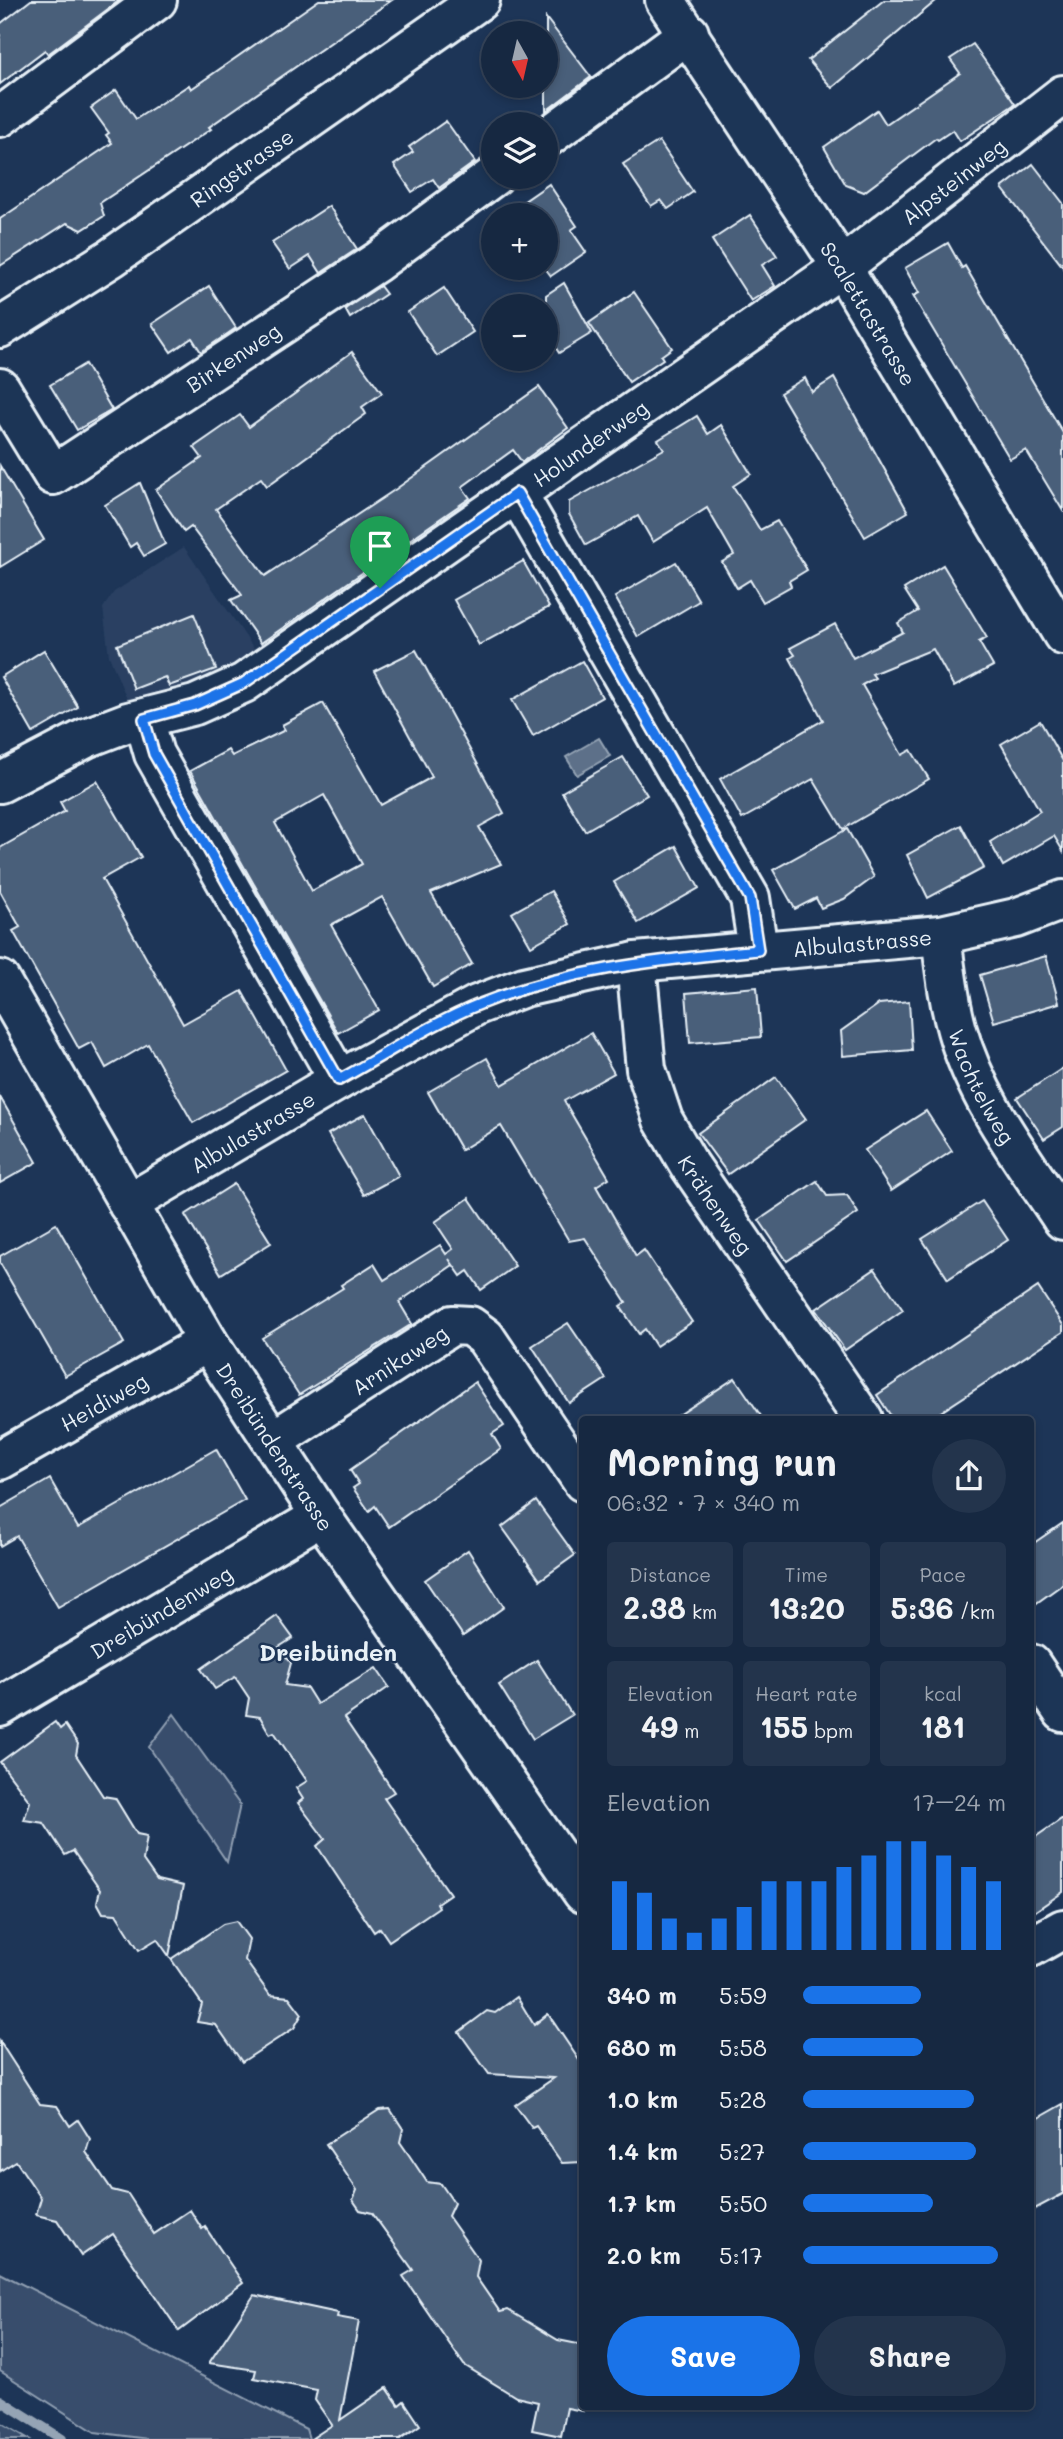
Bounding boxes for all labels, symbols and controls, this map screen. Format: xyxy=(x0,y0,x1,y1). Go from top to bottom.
north arrow xyxy=(481,21,558,98)
map controls xyxy=(481,21,558,371)
button: layers xyxy=(481,112,558,189)
street label: Ringstrasse xyxy=(184,121,298,213)
street label: Alpsteinweg xyxy=(895,132,1011,230)
button: + xyxy=(481,203,558,280)
street label: Scalettastrasse xyxy=(815,236,923,390)
button: − xyxy=(481,294,558,371)
street label: Birkenweg xyxy=(181,316,285,398)
street label: Holunderweg xyxy=(527,393,653,492)
pin xyxy=(350,516,410,588)
icon: arrive xyxy=(361,527,399,565)
street label: Albulastrasse xyxy=(791,922,933,962)
street label: Wachtelweg xyxy=(944,1025,1022,1149)
street label: Albulastrasse xyxy=(185,1084,319,1178)
street label: Krähenweg xyxy=(673,1150,760,1259)
street label: Arnikaweg xyxy=(346,1318,452,1400)
street label: Dreibündenstrasse xyxy=(211,1357,341,1536)
street label: Heidiweg xyxy=(55,1366,152,1437)
text: Morning run xyxy=(607,1436,837,1486)
button: share xyxy=(932,1439,1006,1513)
text: 06:32 · 7 × 340 m xyxy=(607,1487,800,1517)
street label: Dreibündenweg xyxy=(85,1559,237,1664)
text: Distance xyxy=(629,1562,711,1587)
text: Time xyxy=(785,1562,828,1587)
text: Pace xyxy=(920,1562,966,1587)
text: 2.38 xyxy=(623,1587,686,1627)
text: 13:20 xyxy=(768,1587,845,1627)
text: 5:36 xyxy=(891,1587,954,1627)
text: km xyxy=(686,1599,717,1624)
text: /km xyxy=(954,1599,995,1624)
district label: Dreibünden xyxy=(259,1636,397,1667)
text: Elevation xyxy=(628,1681,713,1706)
text: Heart rate xyxy=(755,1681,858,1706)
text: kcal xyxy=(924,1681,962,1706)
text: 49 xyxy=(641,1706,678,1746)
text: 155 xyxy=(760,1706,808,1746)
text: 181 xyxy=(920,1706,965,1746)
text: m xyxy=(678,1718,699,1743)
text: bpm xyxy=(808,1718,853,1743)
text: Elevation xyxy=(607,1787,710,1817)
text: 17–24 m xyxy=(912,1787,1006,1817)
text: 340 m xyxy=(607,1980,677,2010)
text: 5:59 xyxy=(719,1980,767,2010)
text: 680 m xyxy=(607,2032,677,2062)
text: 5:58 xyxy=(719,2032,767,2062)
text: 1.0 km xyxy=(607,2084,678,2114)
text: 5:28 xyxy=(719,2084,766,2114)
text: 1.4 km xyxy=(607,2136,678,2166)
text: 5:27 xyxy=(719,2136,765,2166)
text: 1.7 km xyxy=(607,2188,676,2218)
text: 5:50 xyxy=(719,2188,767,2218)
text: 2.0 km xyxy=(607,2240,681,2270)
text: 5:17 xyxy=(719,2240,763,2270)
button: Save xyxy=(607,2316,800,2396)
button: Share xyxy=(814,2316,1006,2396)

